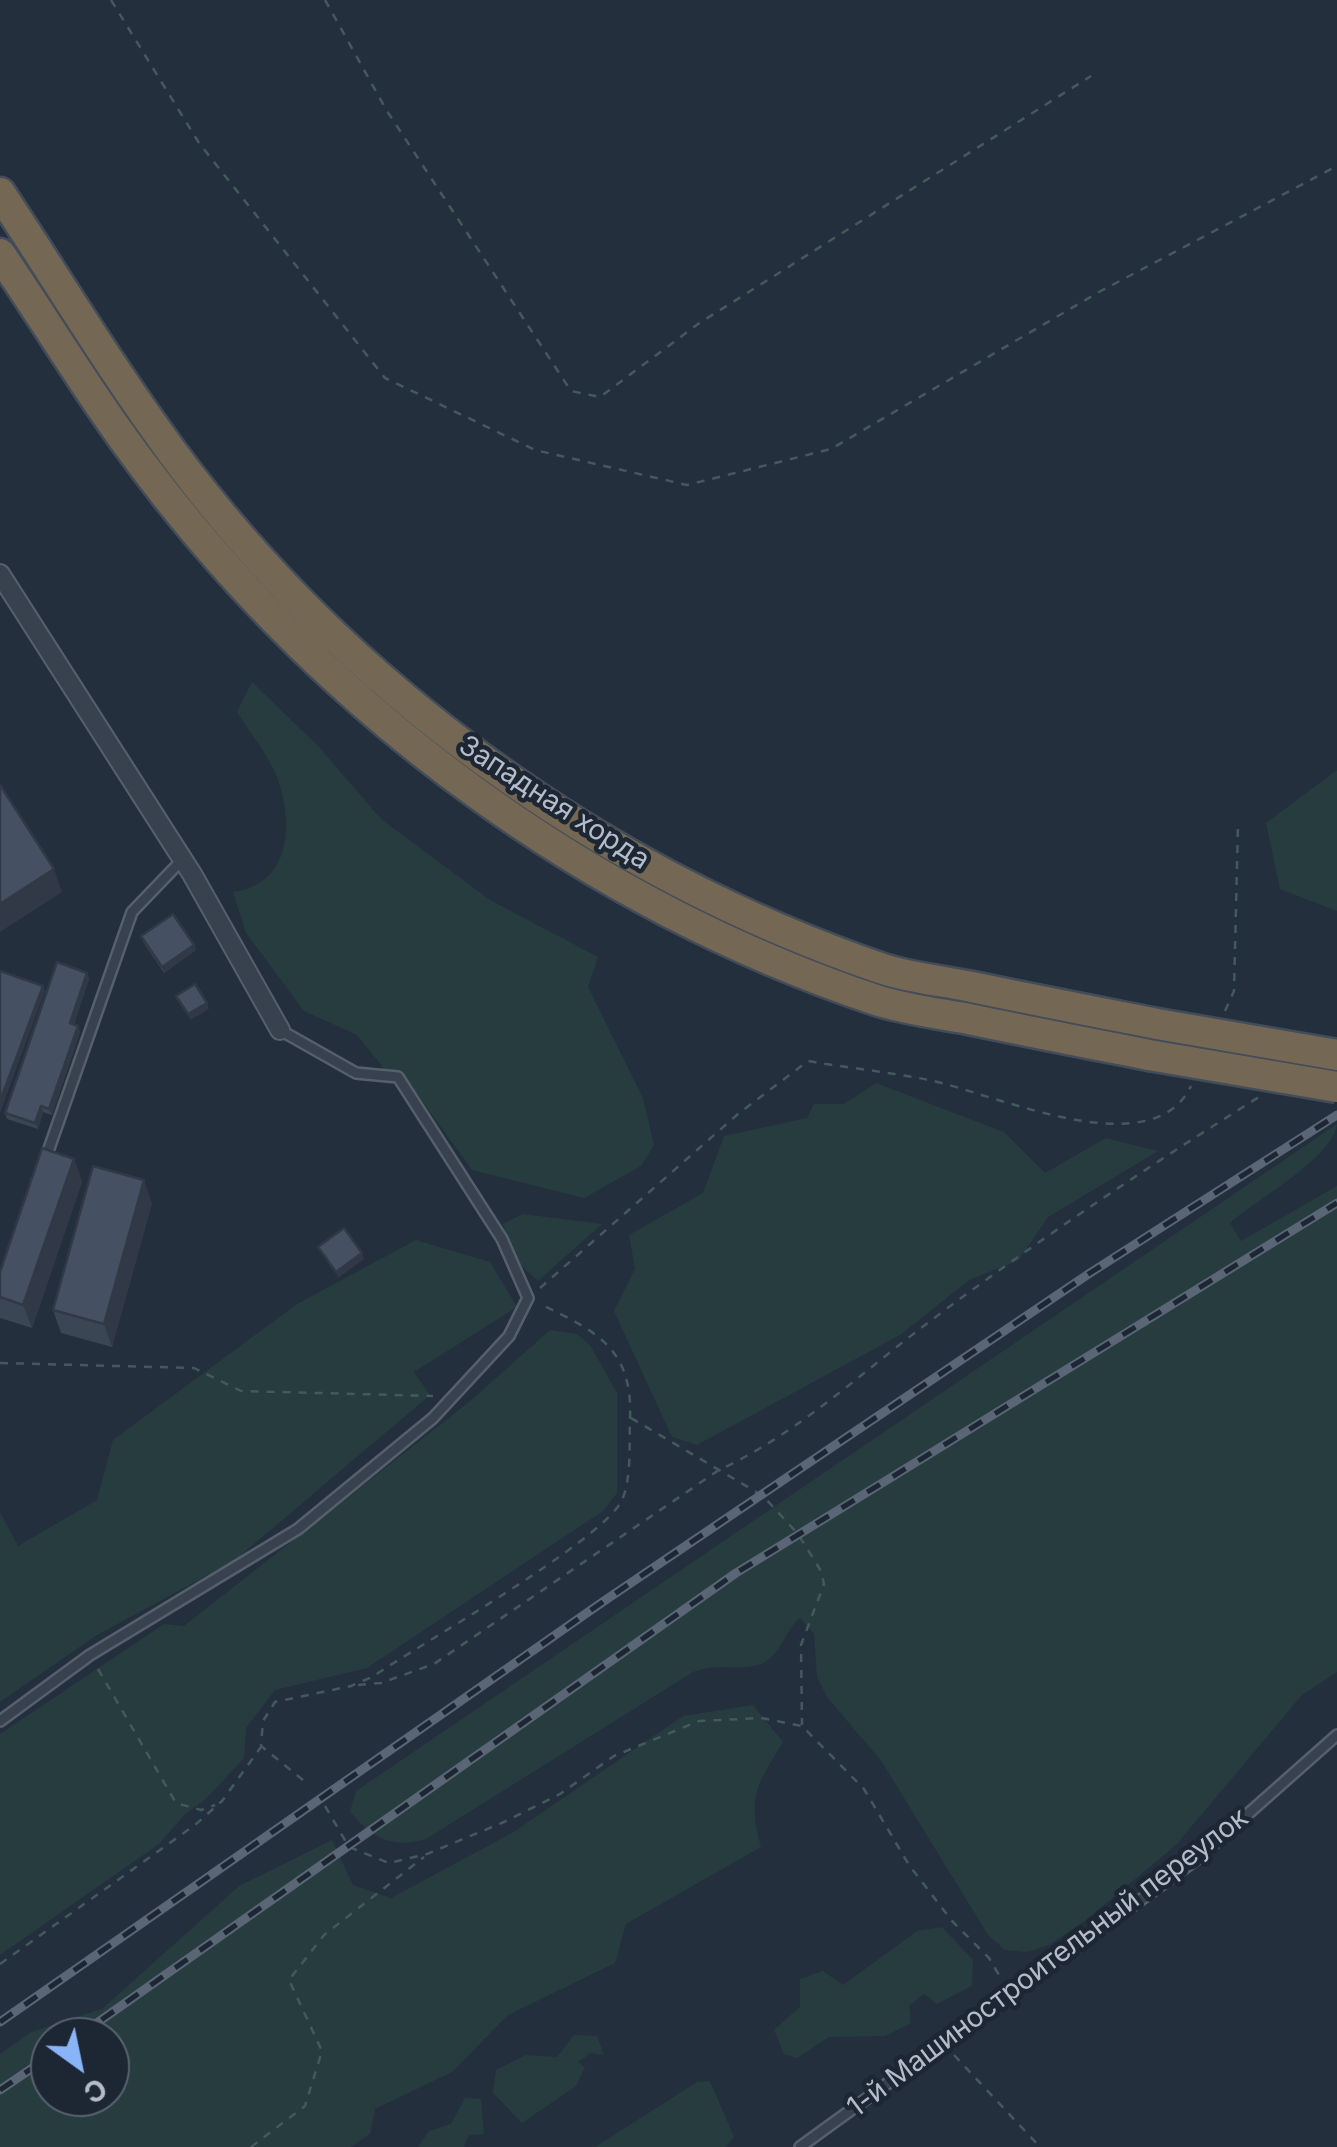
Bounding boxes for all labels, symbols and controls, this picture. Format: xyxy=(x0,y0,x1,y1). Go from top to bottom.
street label: Западная хорда xyxy=(452,729,656,877)
street label: 1-й Машиностроительный переулок xyxy=(841,1801,1255,2125)
north arrow xyxy=(30,2017,130,2117)
text: С xyxy=(77,2071,113,2110)

